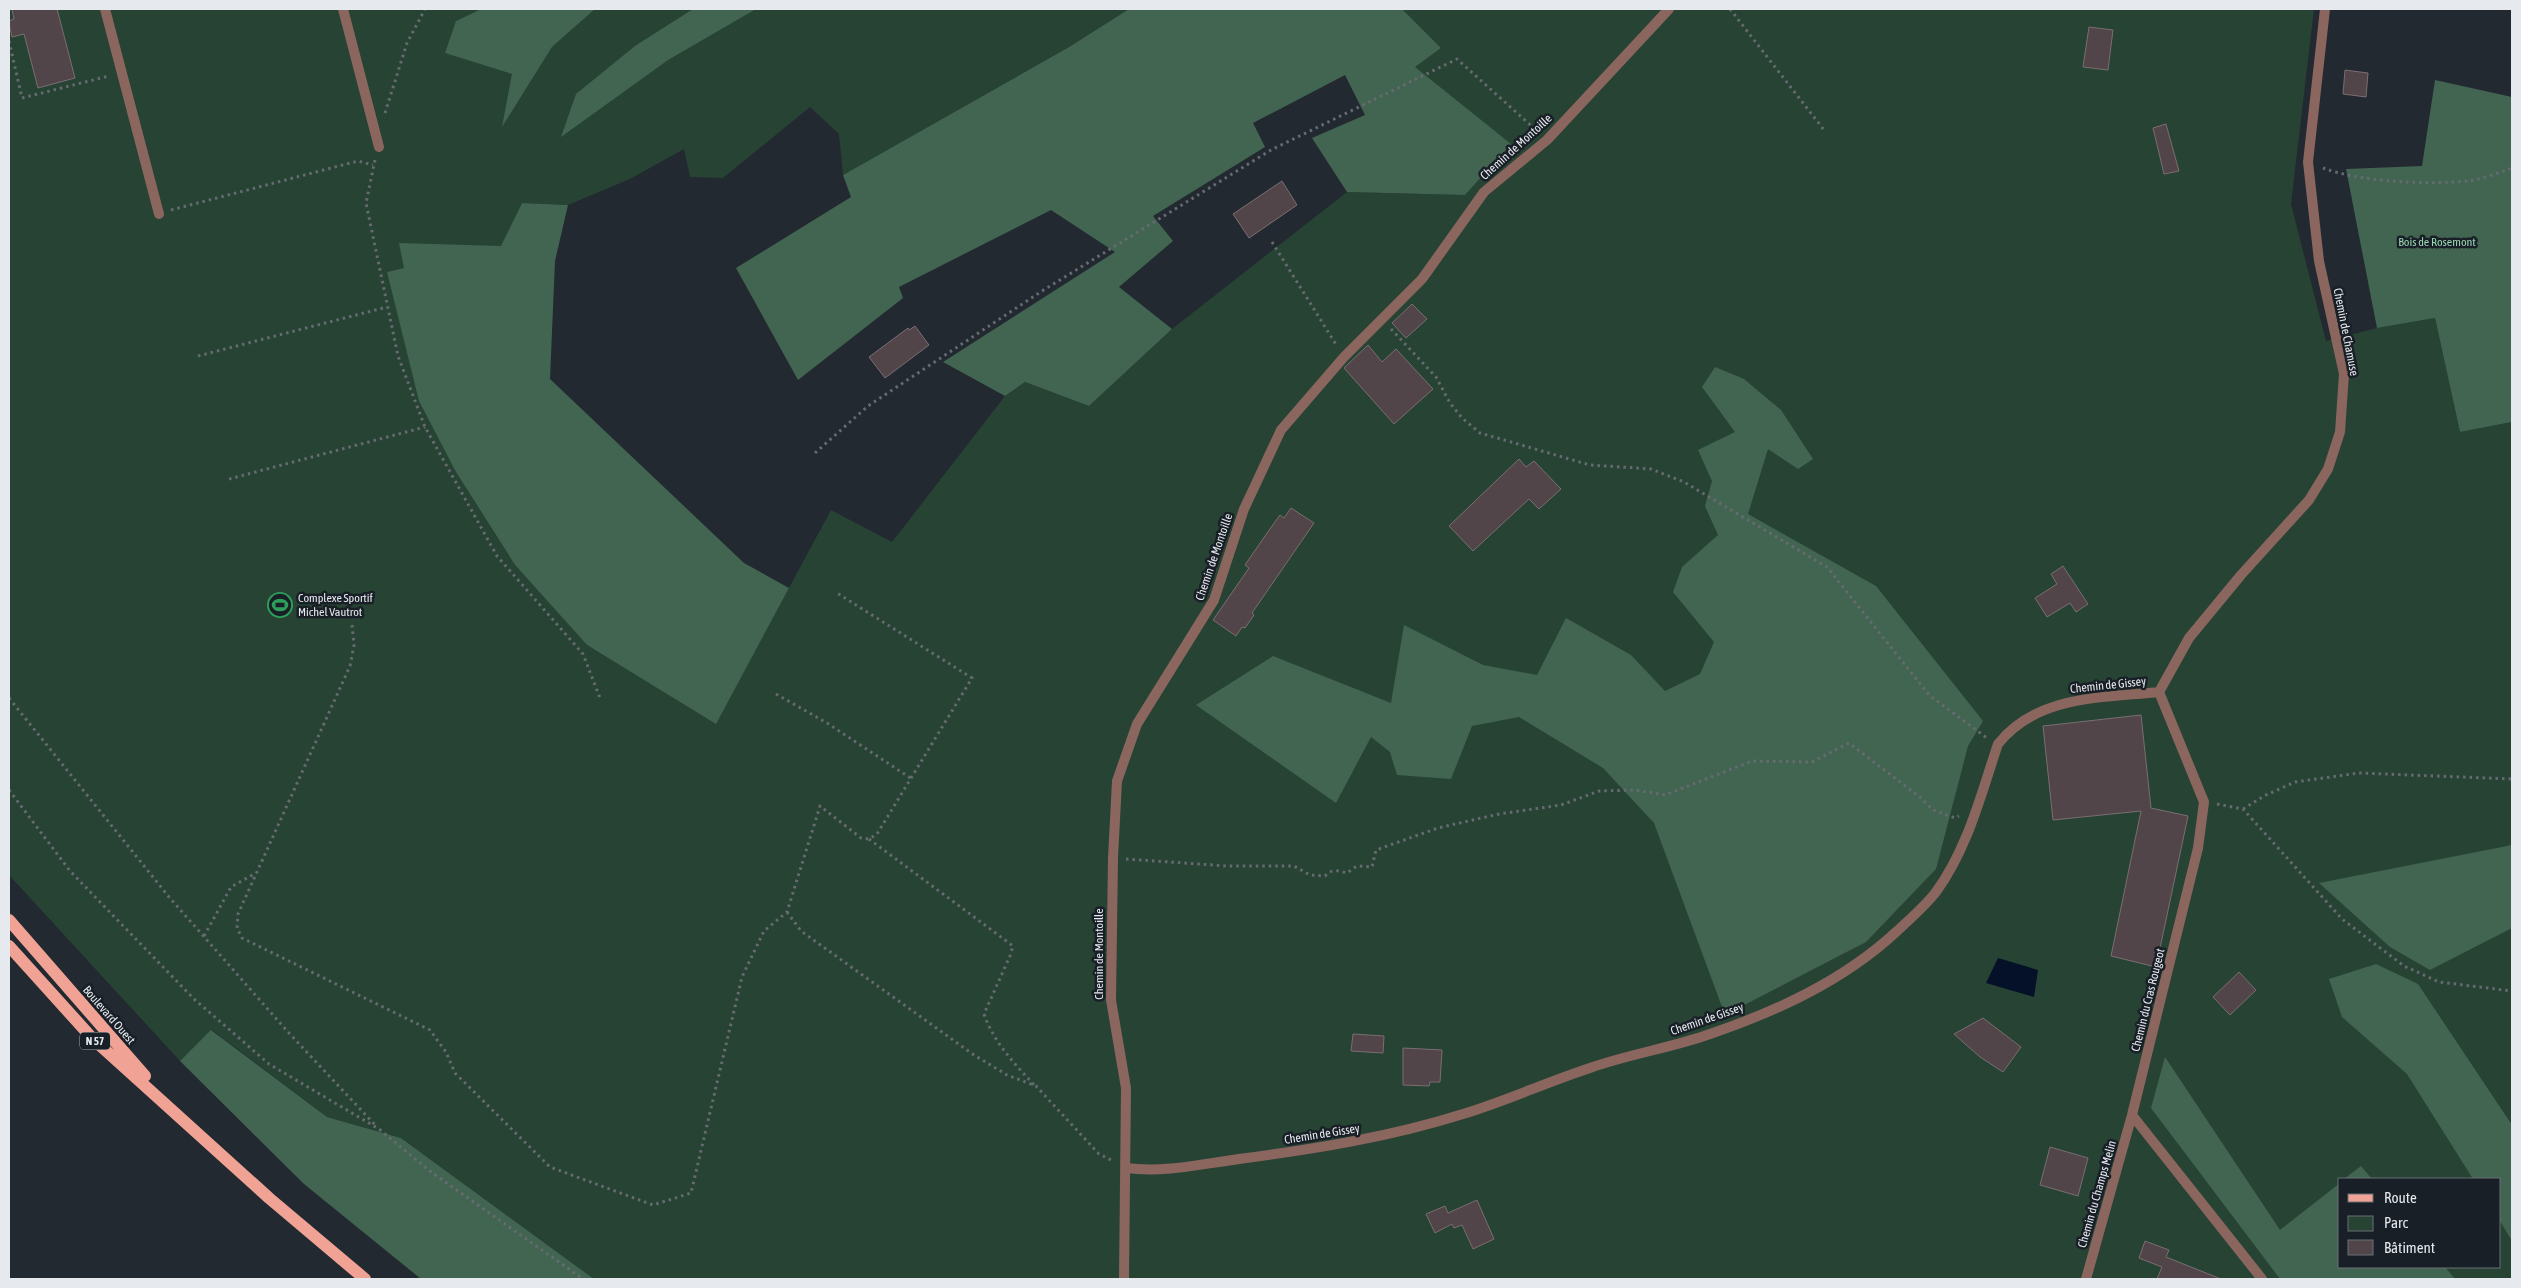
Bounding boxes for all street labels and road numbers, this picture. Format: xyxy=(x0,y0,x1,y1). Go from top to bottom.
street label: Chemin de Montoille xyxy=(1477,111,1555,183)
street label: Chemin de Chamuse xyxy=(2331,287,2361,377)
street label: Chemin de Montoille xyxy=(1193,512,1235,602)
street label: Chemin de Gissey xyxy=(2069,674,2147,696)
street label: Chemin de Montoille xyxy=(1092,908,1106,1000)
street label: Chemin du Cras Rougeot xyxy=(2128,947,2168,1053)
street label: Boulevard Ouest xyxy=(80,983,138,1047)
street label: Chemin de Gissey xyxy=(1669,1000,1745,1038)
road number: N 57 xyxy=(80,1032,110,1050)
street label: Chemin de Gissey xyxy=(1283,1121,1361,1147)
street label: Chemin du Champs Melin xyxy=(2075,1139,2119,1249)

